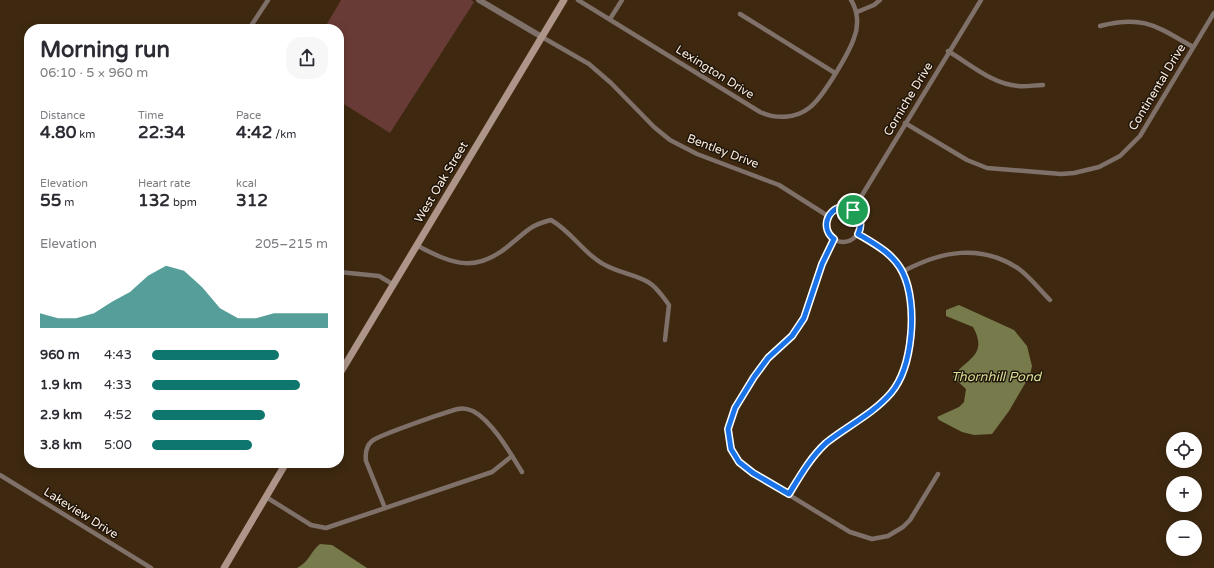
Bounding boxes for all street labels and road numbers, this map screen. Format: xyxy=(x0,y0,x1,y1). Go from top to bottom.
street label: Continental Drive xyxy=(1126,41,1188,133)
street label: Lexington Drive xyxy=(673,42,757,102)
street label: Corniche Drive xyxy=(880,59,936,138)
street label: Bentley Drive xyxy=(685,131,761,171)
street label: West Oak Street xyxy=(411,139,471,225)
street label: Lakeview Drive xyxy=(41,485,121,542)

